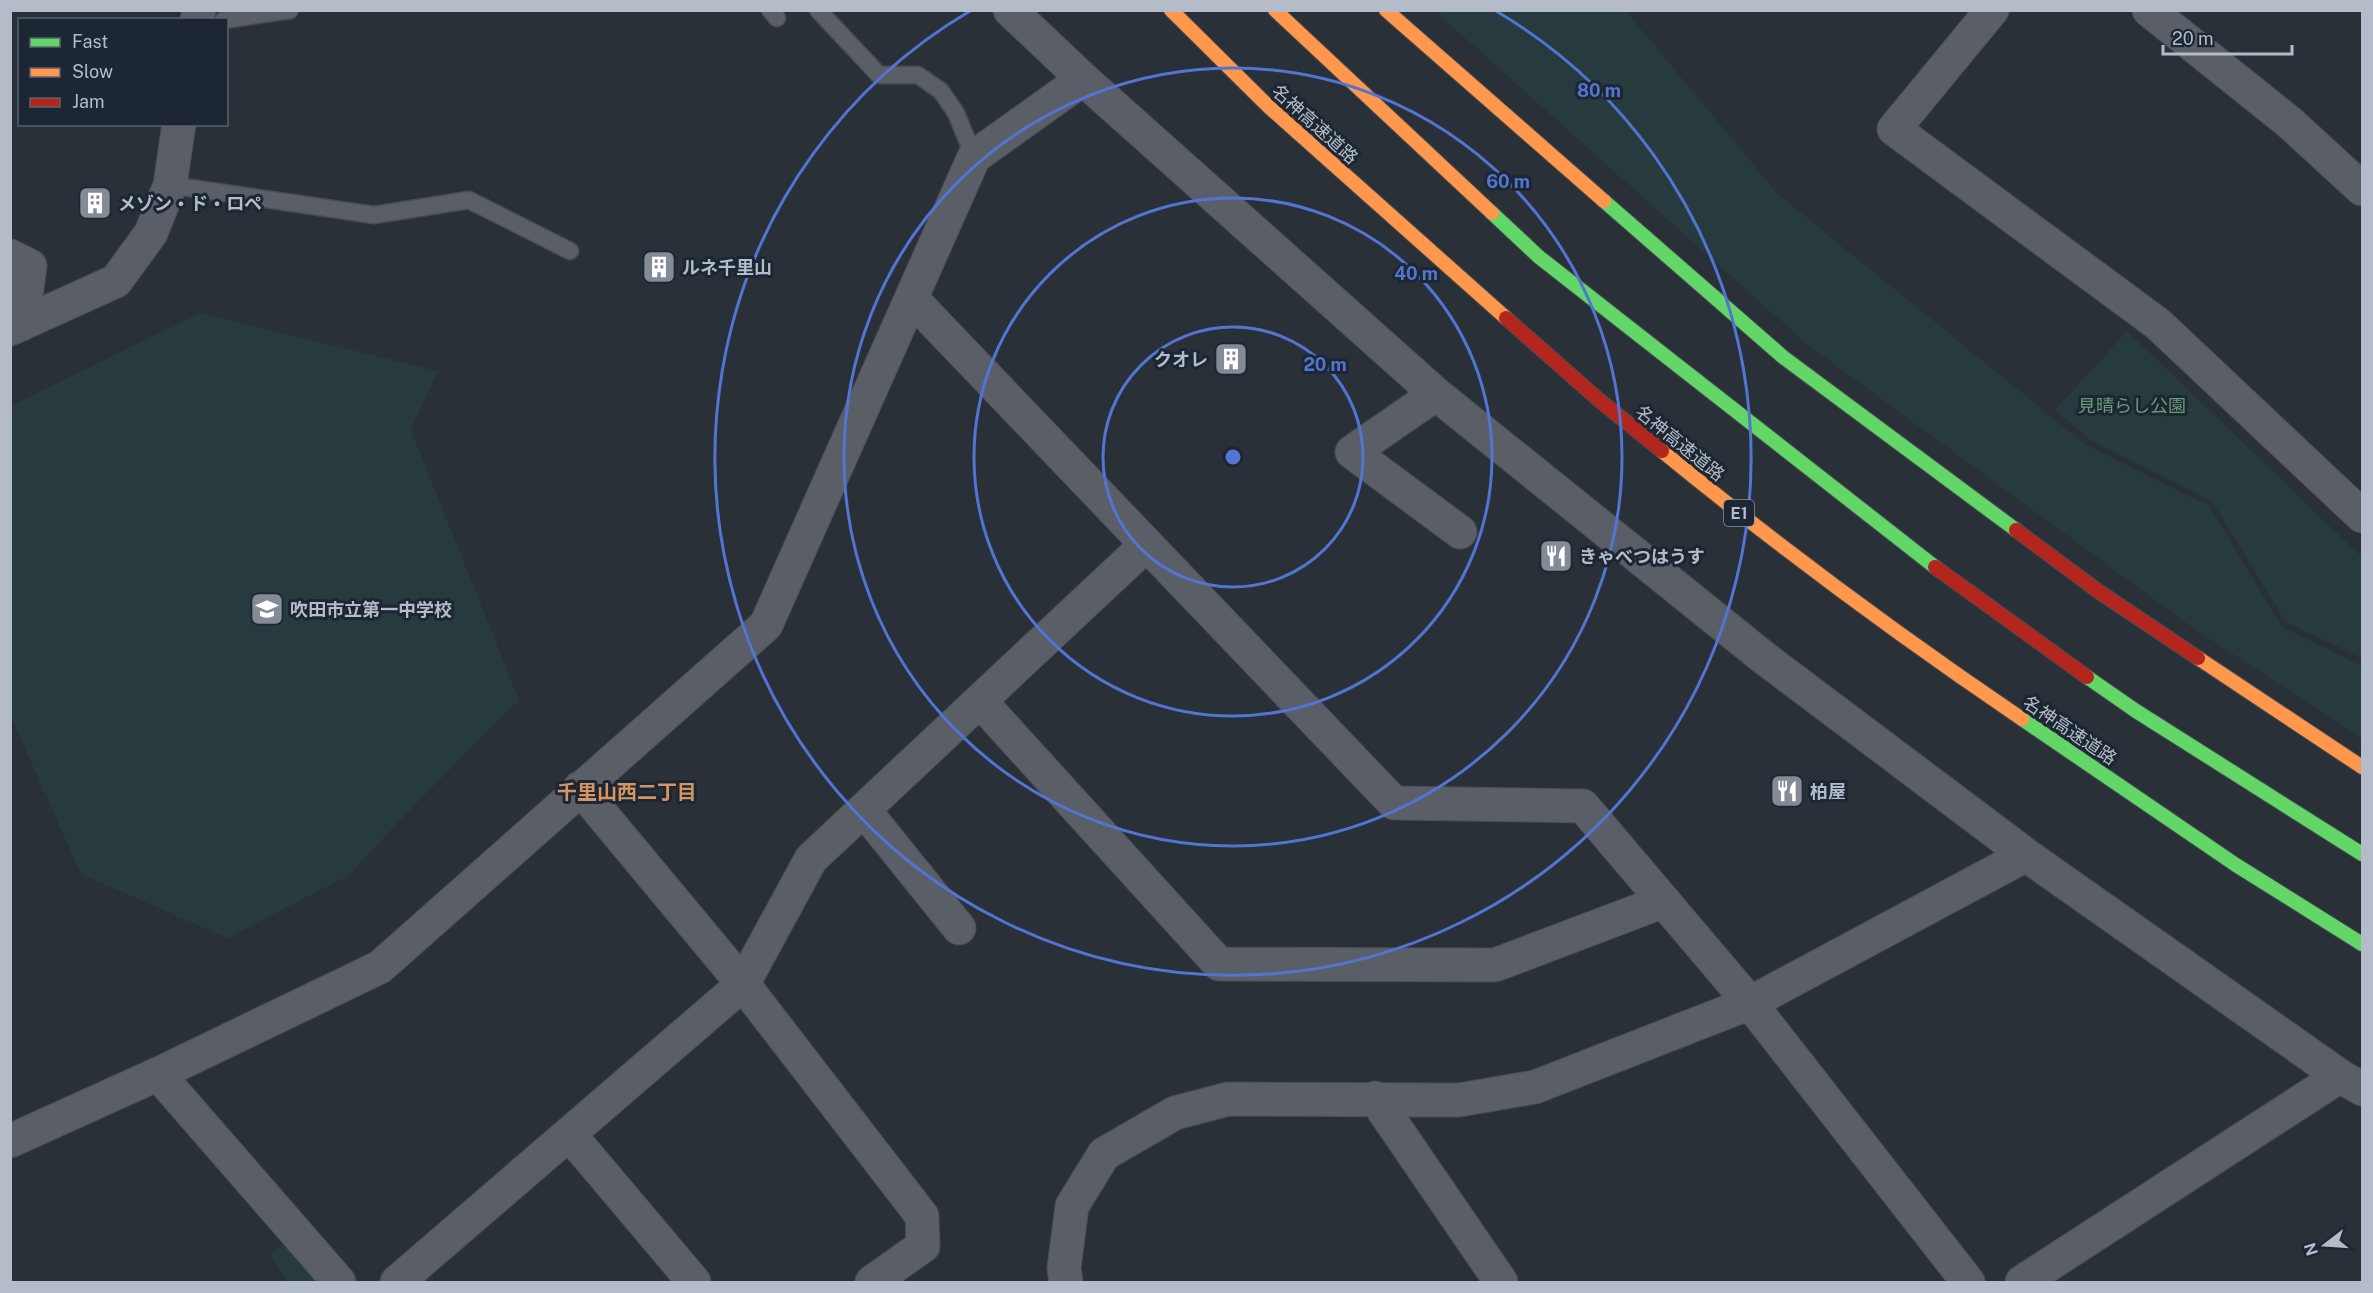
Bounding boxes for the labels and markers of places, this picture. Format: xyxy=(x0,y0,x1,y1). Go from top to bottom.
building icon: メゾン・ド・ロペ xyxy=(77,185,113,221)
place label: メゾン・ド・ロペ xyxy=(118,193,262,214)
building icon: ルネ千里山 xyxy=(641,249,677,285)
place label: ルネ千里山 xyxy=(682,257,772,278)
building icon: クオレ xyxy=(1213,341,1249,377)
place label: クオレ xyxy=(1154,349,1208,370)
centre of rings xyxy=(1223,447,1243,467)
restaurant icon: きゃべつはうす xyxy=(1538,538,1574,574)
place label: きゃべつはうす xyxy=(1579,546,1705,567)
school or university icon: 吹田市立第一中学校 xyxy=(249,591,285,627)
place label: 吹田市立第一中学校 xyxy=(290,599,452,620)
restaurant icon: 柏屋 xyxy=(1769,773,1805,809)
place label: 柏屋 xyxy=(1810,781,1846,802)

